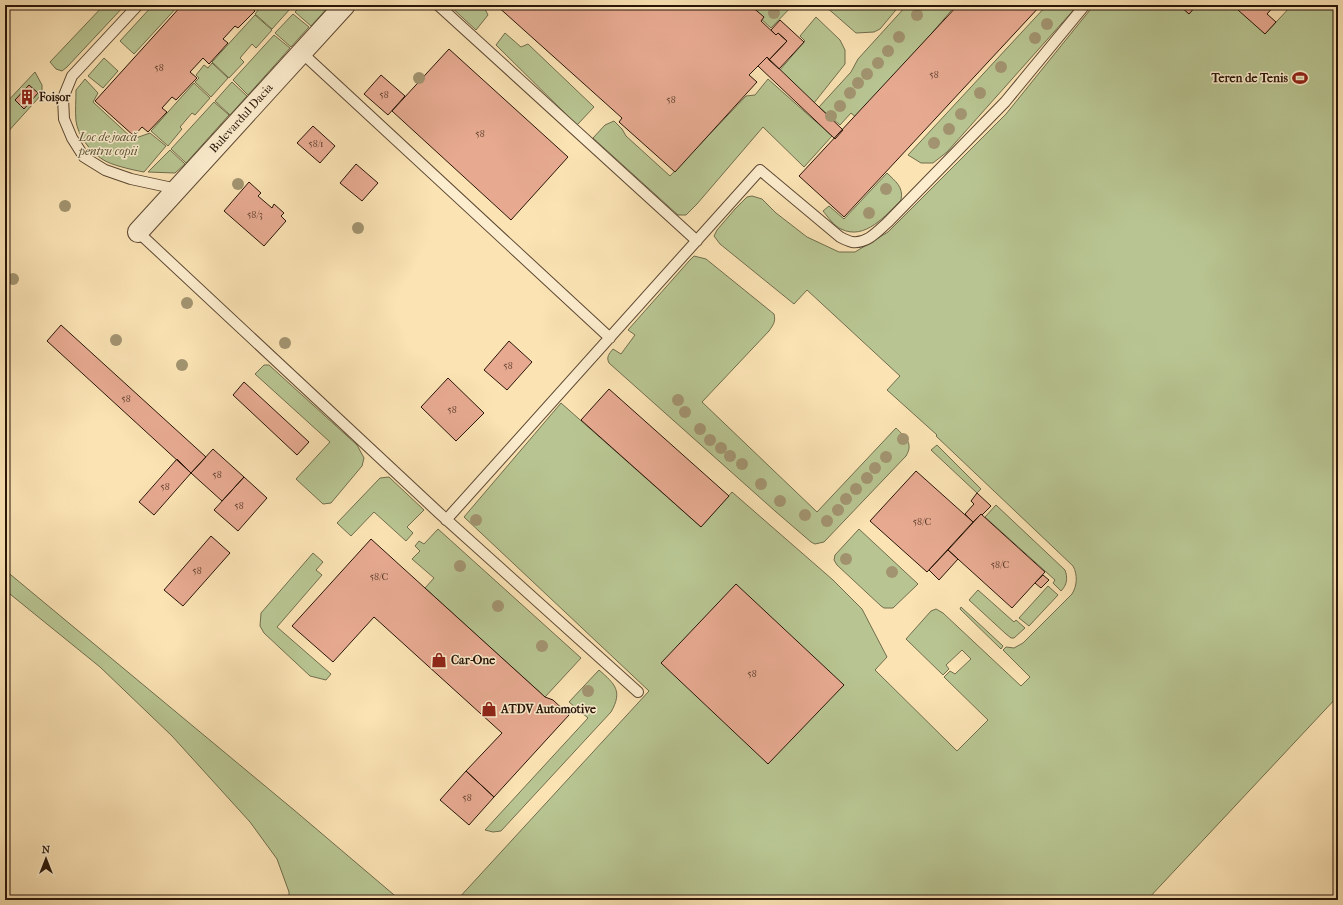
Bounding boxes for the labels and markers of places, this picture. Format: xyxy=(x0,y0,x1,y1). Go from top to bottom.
sports icon: Teren de Tenis xyxy=(1291,69,1309,87)
place label: Teren de Tenis xyxy=(1210,71,1289,85)
building icon: Foișor xyxy=(18,88,36,106)
place label: Foișor xyxy=(38,90,71,105)
shop icon: Car-One xyxy=(430,651,448,669)
place label: Car-One xyxy=(451,653,495,667)
shop icon: ATDV Automotive xyxy=(480,700,498,718)
place label: ATDV Automotive xyxy=(500,702,596,716)

